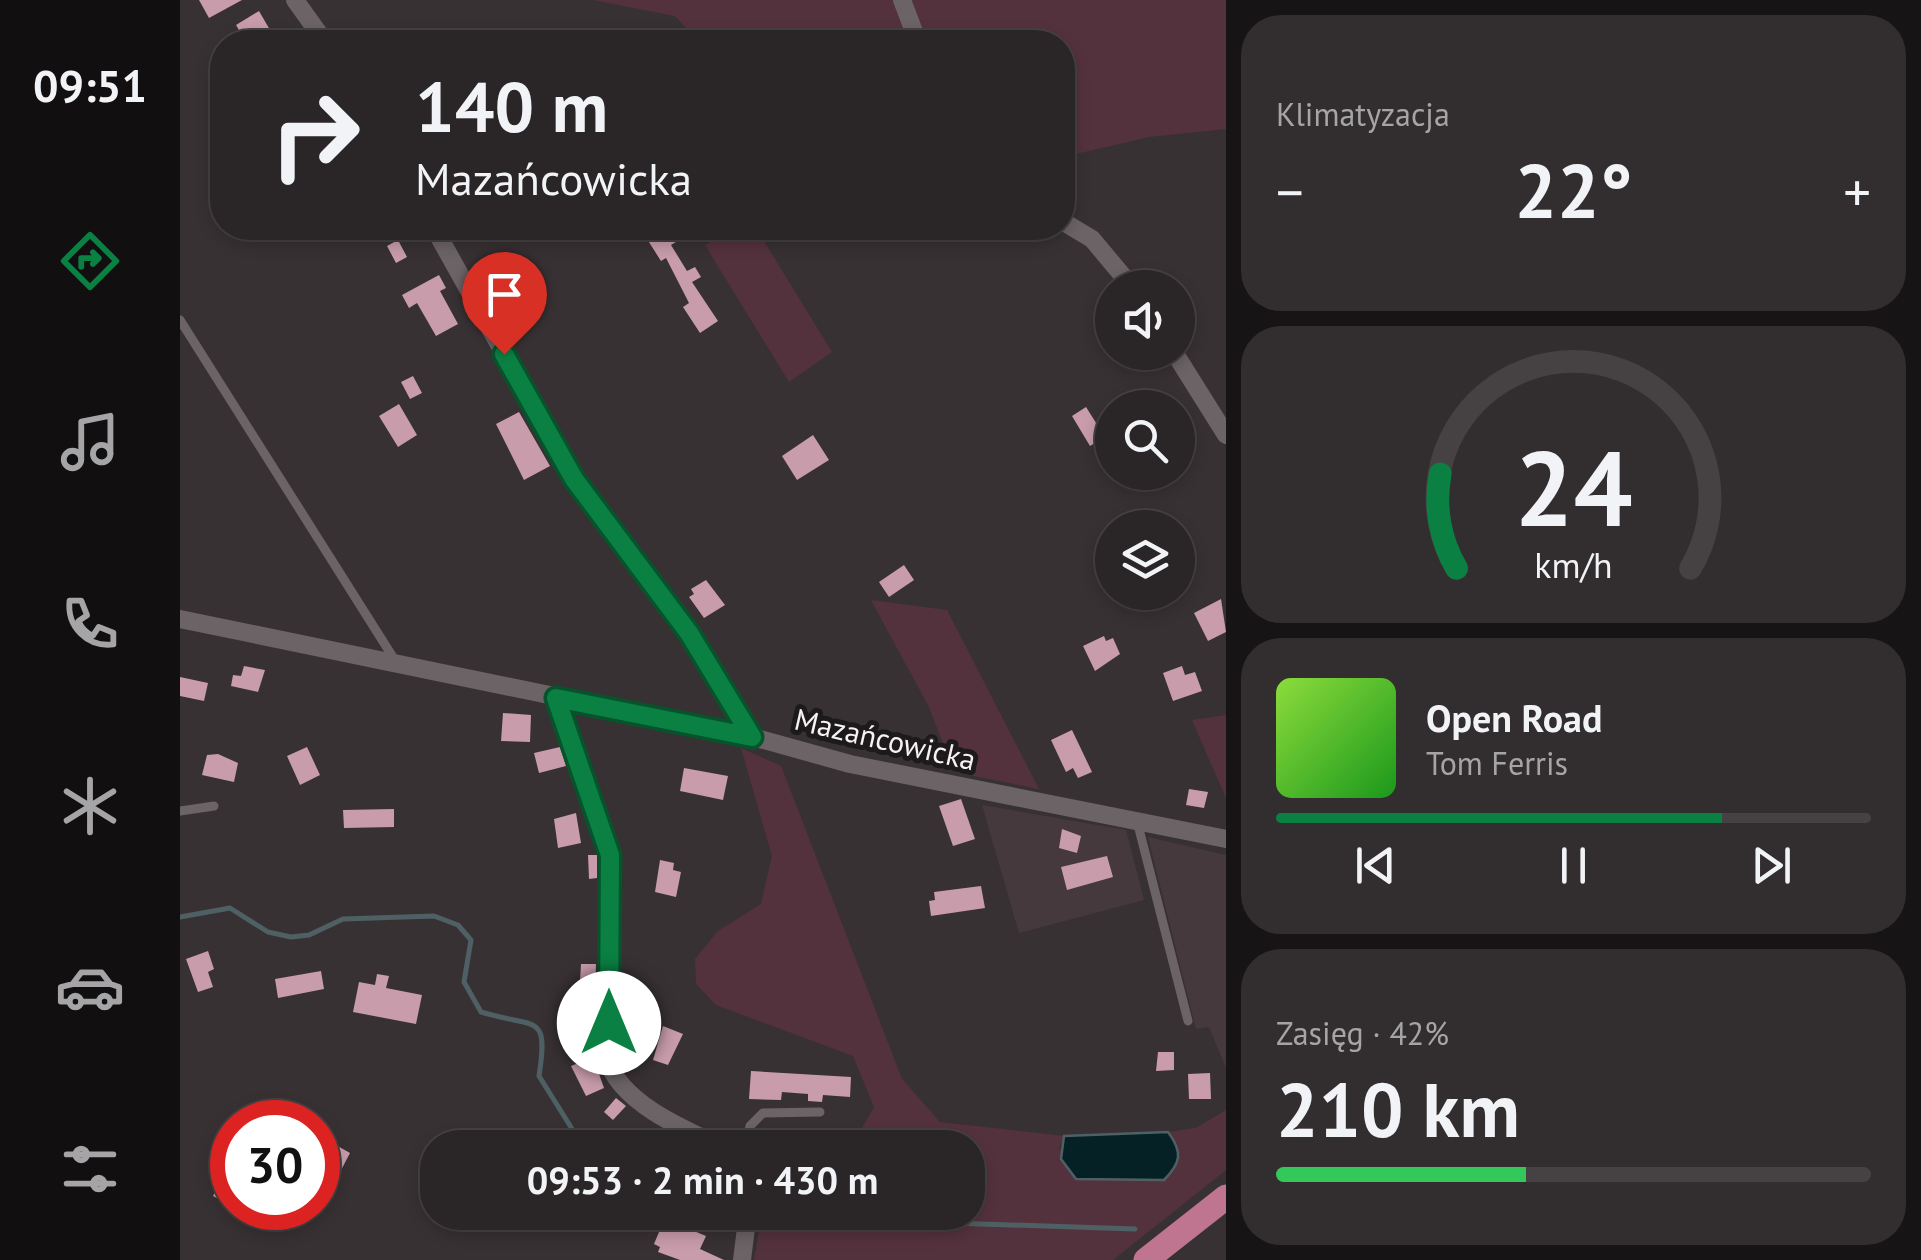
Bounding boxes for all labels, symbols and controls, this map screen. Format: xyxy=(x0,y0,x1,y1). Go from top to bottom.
text: 09:51 xyxy=(33,56,147,114)
text: 140 m xyxy=(415,61,608,151)
icon: right xyxy=(250,70,380,200)
text: Klimatyzacja xyxy=(1276,93,1450,135)
text: 22° xyxy=(1515,142,1632,239)
text: Mazańcowicka xyxy=(415,149,692,207)
text: − xyxy=(1276,156,1304,227)
text: + xyxy=(1843,156,1871,227)
icon: directions xyxy=(55,226,125,296)
pin xyxy=(462,252,547,355)
icon: arrive xyxy=(477,267,532,322)
map controls xyxy=(1095,270,1195,610)
button: sound xyxy=(1095,270,1195,370)
button: search xyxy=(1095,390,1195,490)
icon: music xyxy=(55,407,125,477)
text: 24 xyxy=(1515,420,1632,555)
button: layers xyxy=(1095,510,1195,610)
text: km/h xyxy=(1534,542,1613,588)
icon: phone xyxy=(55,589,125,659)
text: Open Road xyxy=(1426,693,1602,742)
street label: Mazańcowicka xyxy=(791,699,980,778)
text: Tom Ferris xyxy=(1426,742,1568,784)
icon: climate xyxy=(55,771,125,841)
icon: previous xyxy=(1348,838,1403,893)
icon: pause xyxy=(1546,838,1601,893)
icon: next xyxy=(1744,838,1799,893)
icon: car xyxy=(55,952,125,1022)
position arrow xyxy=(557,971,661,1075)
text: Zasięg · 42% xyxy=(1276,1012,1449,1054)
text: 210 km xyxy=(1276,1061,1520,1158)
speed limit sign: 30 xyxy=(210,1100,340,1230)
icon: filters xyxy=(55,1134,125,1204)
text: 09:53 · 2 min · 430 m xyxy=(527,1155,878,1204)

